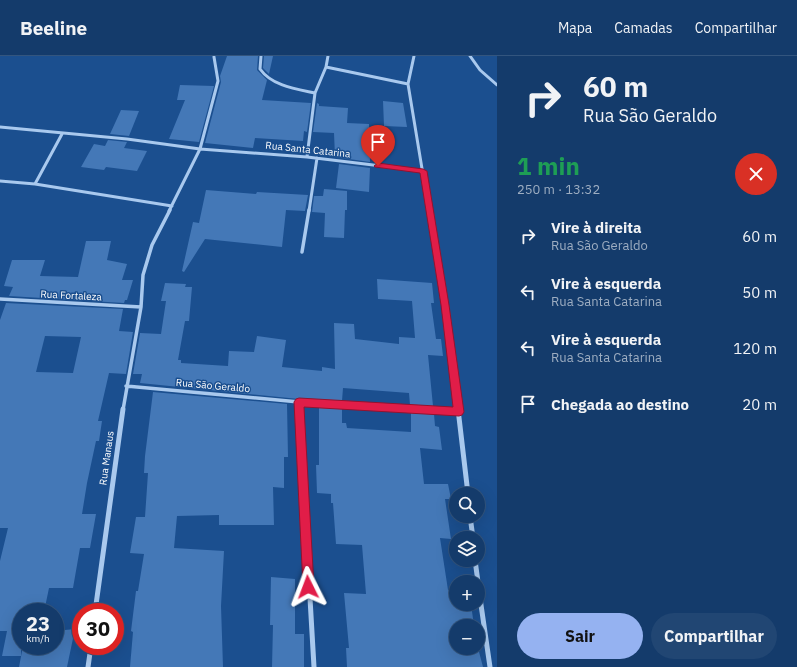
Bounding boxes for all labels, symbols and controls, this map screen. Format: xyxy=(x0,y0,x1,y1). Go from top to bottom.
text: Beeline xyxy=(20,16,87,40)
text: Mapa xyxy=(558,19,592,37)
text: Camadas xyxy=(614,19,673,37)
text: Compartilhar xyxy=(695,19,777,37)
text: 60 m xyxy=(583,68,648,105)
icon: right xyxy=(517,72,569,124)
text: Rua São Geraldo xyxy=(583,104,717,127)
pin xyxy=(361,125,395,166)
icon: arrive xyxy=(367,131,389,153)
street label: Rua Santa Catarina xyxy=(265,139,352,160)
text: 1 min xyxy=(517,150,580,182)
button: close xyxy=(735,153,777,195)
text: 250 m · 13:32 xyxy=(517,181,600,198)
text: Vire à direita xyxy=(551,218,641,237)
icon: right xyxy=(517,225,539,247)
text: 60 m xyxy=(742,227,777,246)
text: Rua São Geraldo xyxy=(551,237,648,254)
text: Vire à esquerda xyxy=(551,274,661,293)
icon: left xyxy=(517,281,539,303)
text: 50 m xyxy=(742,283,777,302)
street label: Rua Fortaleza xyxy=(40,287,103,304)
text: Rua Santa Catarina xyxy=(551,293,662,310)
text: Vire à esquerda xyxy=(551,330,661,349)
icon: left xyxy=(517,337,539,359)
text: 120 m xyxy=(733,339,777,358)
text: Rua Santa Catarina xyxy=(551,349,662,366)
street label: Rua São Geraldo xyxy=(175,376,251,395)
icon: arrive xyxy=(517,393,539,415)
text: Chegada ao destino xyxy=(551,395,689,414)
text: 20 m xyxy=(742,395,777,414)
street label: Rua Manaus xyxy=(96,430,117,486)
map controls xyxy=(449,487,485,655)
button: search xyxy=(449,487,485,523)
button: layers xyxy=(449,531,485,567)
position arrow xyxy=(287,566,329,608)
button: + xyxy=(449,575,485,611)
speed limit sign: 30 xyxy=(72,603,124,655)
text: 23 xyxy=(26,610,50,637)
button: Sair xyxy=(517,613,643,659)
button: Compartilhar xyxy=(651,613,777,659)
button: − xyxy=(449,619,485,655)
text: km/h xyxy=(26,632,50,645)

